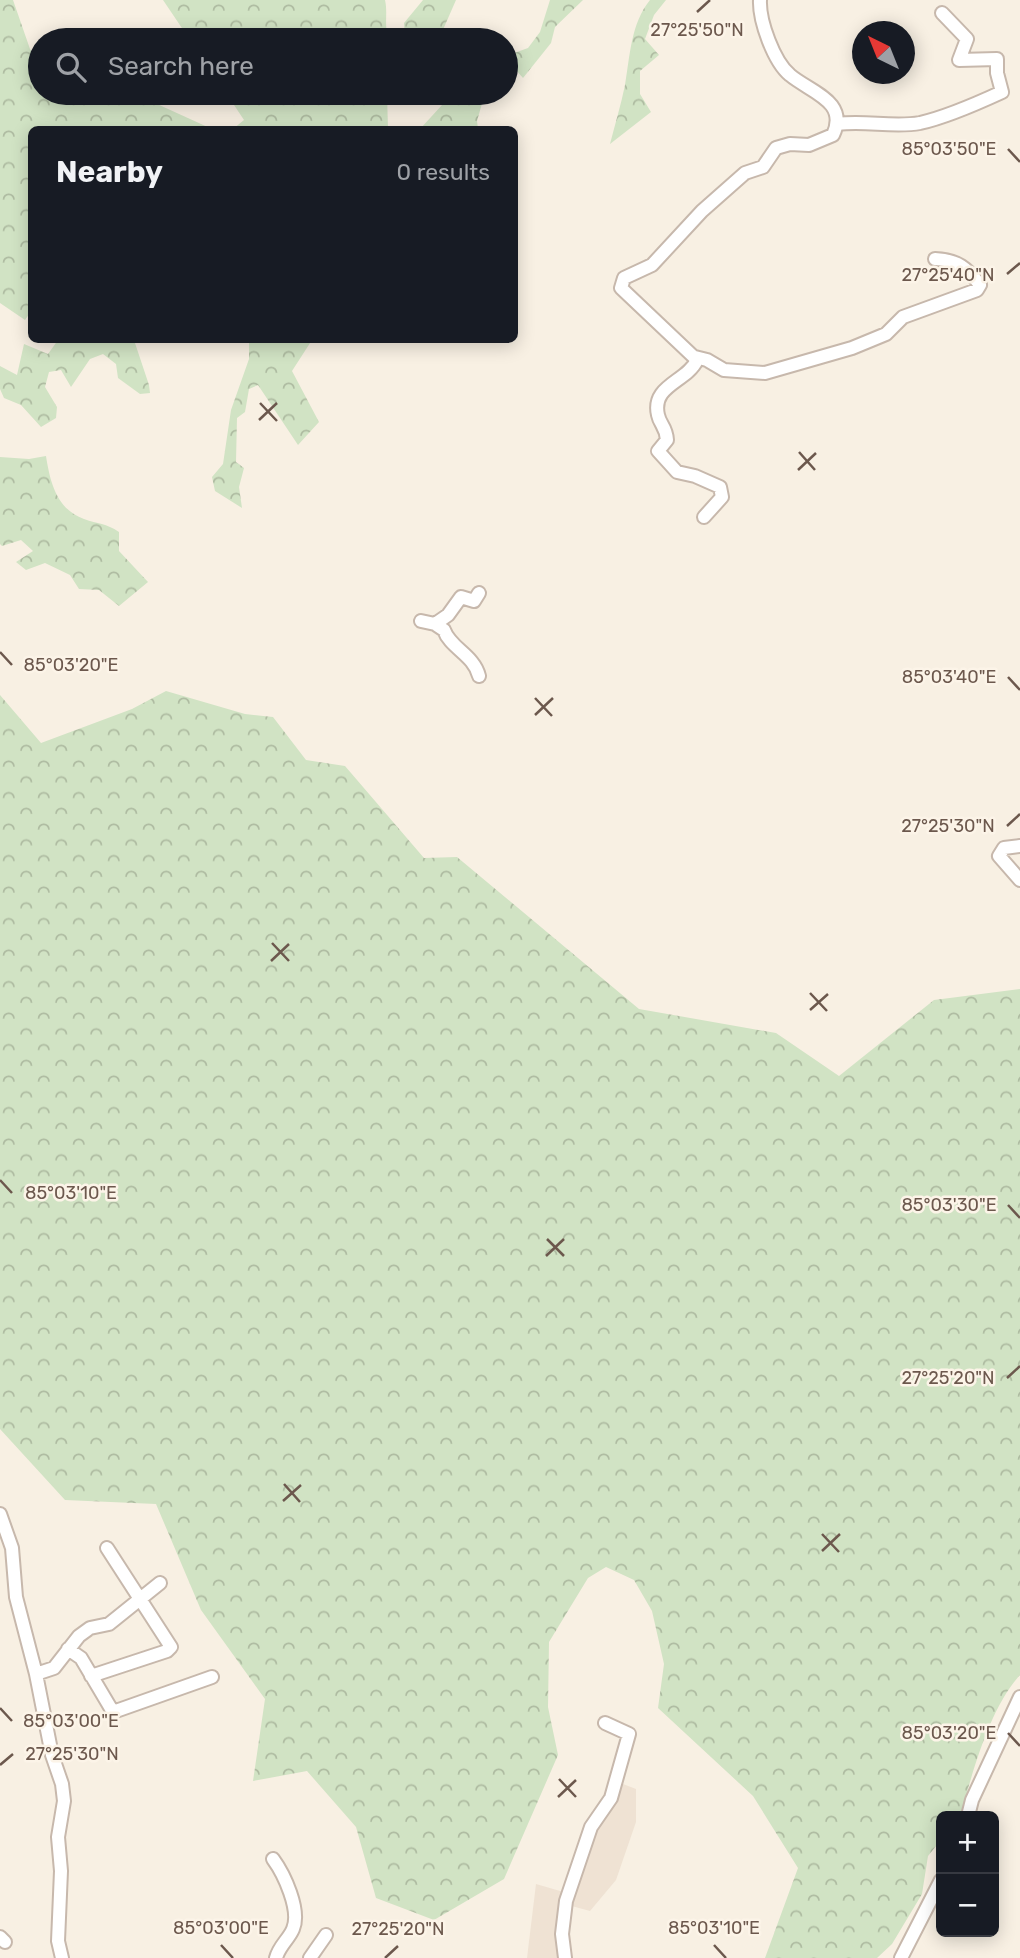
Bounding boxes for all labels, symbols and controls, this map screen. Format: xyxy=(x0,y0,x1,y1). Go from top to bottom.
text: 27°25'50"N xyxy=(650,19,744,41)
north arrow xyxy=(852,21,915,84)
search box xyxy=(28,28,518,105)
icon: search xyxy=(52,48,90,86)
text: Search here xyxy=(108,51,254,82)
text: 85°03'50"E xyxy=(901,138,997,160)
text: Nearby xyxy=(56,154,163,190)
text: 0 results xyxy=(396,158,490,186)
text: 27°25'40"N xyxy=(902,264,994,286)
text: 85°03'20"E xyxy=(24,654,118,676)
text: 85°03'40"E xyxy=(902,666,996,688)
text: 27°25'30"N xyxy=(901,815,995,837)
text: 85°03'10"E xyxy=(25,1182,117,1204)
text: 85°03'30"E xyxy=(901,1194,997,1216)
text: 27°25'20"N xyxy=(901,1367,995,1389)
text: 85°03'00"E xyxy=(23,1710,119,1732)
text: 85°03'20"E xyxy=(902,1722,996,1744)
text: 27°25'30"N xyxy=(25,1743,119,1765)
map controls xyxy=(936,1811,999,1937)
button: + xyxy=(936,1811,999,1874)
button: − xyxy=(936,1874,999,1937)
text: 85°03'00"E xyxy=(173,1917,269,1939)
text: 85°03'10"E xyxy=(668,1917,760,1939)
text: 27°25'20"N xyxy=(351,1918,445,1940)

